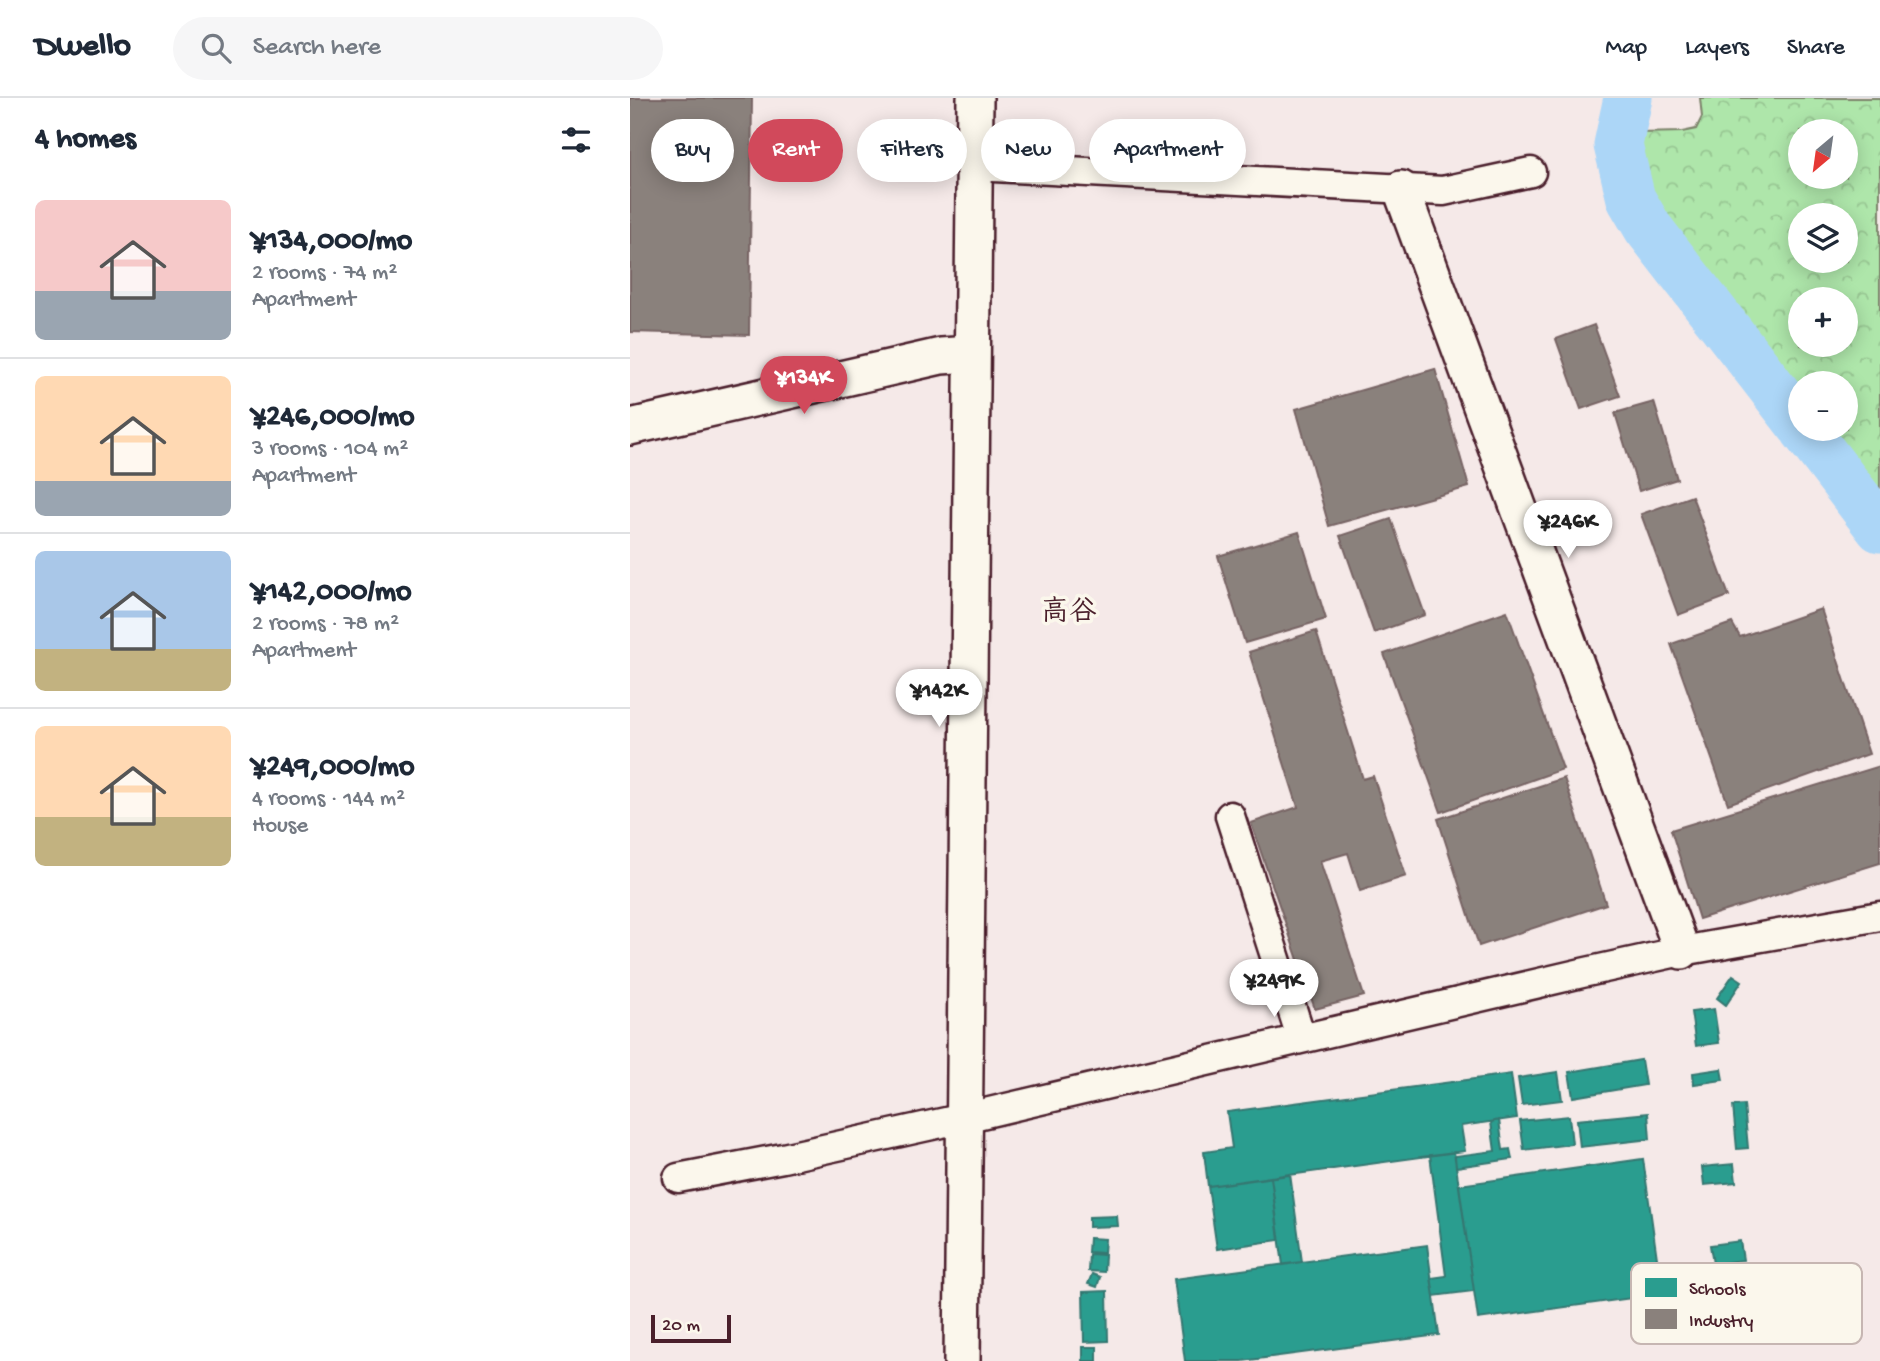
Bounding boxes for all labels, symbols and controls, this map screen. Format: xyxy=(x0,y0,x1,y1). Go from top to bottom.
search box xyxy=(173,17,663,80)
text: Dwello xyxy=(35,29,131,67)
icon: search xyxy=(197,29,235,67)
text: Search here xyxy=(253,33,381,64)
text: Map xyxy=(1605,34,1647,63)
text: Layers xyxy=(1685,34,1749,63)
text: Share xyxy=(1787,34,1845,63)
chip: Buy xyxy=(651,119,734,182)
chip: Rent xyxy=(748,119,843,182)
chip: Filters xyxy=(857,119,967,182)
chip: New xyxy=(981,119,1075,182)
chip: Apartment xyxy=(1089,119,1246,182)
north arrow xyxy=(1788,119,1858,189)
map controls xyxy=(1788,119,1858,441)
icon: filters xyxy=(557,121,595,159)
text: 4 homes xyxy=(35,123,136,158)
button: layers xyxy=(1788,203,1858,273)
text: ¥134,000/mo xyxy=(252,225,412,260)
icon: home xyxy=(91,228,175,312)
text: 2 rooms · 74 m² xyxy=(252,260,397,287)
text: Apartment xyxy=(252,287,356,314)
button: + xyxy=(1788,287,1858,357)
pin: ¥134K xyxy=(755,356,853,416)
text: ¥134K xyxy=(776,365,832,392)
button: − xyxy=(1788,371,1858,441)
text: ¥246,000/mo xyxy=(252,401,415,436)
icon: home xyxy=(91,404,175,488)
text: 3 rooms · 104 m² xyxy=(252,436,408,463)
text: Apartment xyxy=(252,463,356,490)
pin: ¥246K xyxy=(1519,500,1617,560)
text: ¥246K xyxy=(1539,509,1597,536)
text: ¥142,000/mo xyxy=(252,576,412,611)
icon: home xyxy=(91,579,175,663)
district label: 高谷 xyxy=(1041,596,1097,630)
text: 2 rooms · 78 m² xyxy=(252,611,399,638)
text: Apartment xyxy=(252,638,356,665)
pin: ¥142K xyxy=(890,670,988,729)
text: ¥142K xyxy=(912,678,966,705)
text: ¥249,000/mo xyxy=(252,751,414,786)
icon: home xyxy=(91,754,175,838)
text: 4 rooms · 144 m² xyxy=(252,786,405,813)
text: House xyxy=(252,813,308,840)
pin: ¥249K xyxy=(1225,960,1323,1019)
text: ¥249K xyxy=(1245,968,1303,995)
legend xyxy=(1631,1263,1862,1344)
text: Schools xyxy=(1689,1279,1746,1302)
text: Industry xyxy=(1689,1311,1754,1334)
scale bar xyxy=(651,1312,732,1344)
text: 20 m xyxy=(662,1315,700,1338)

